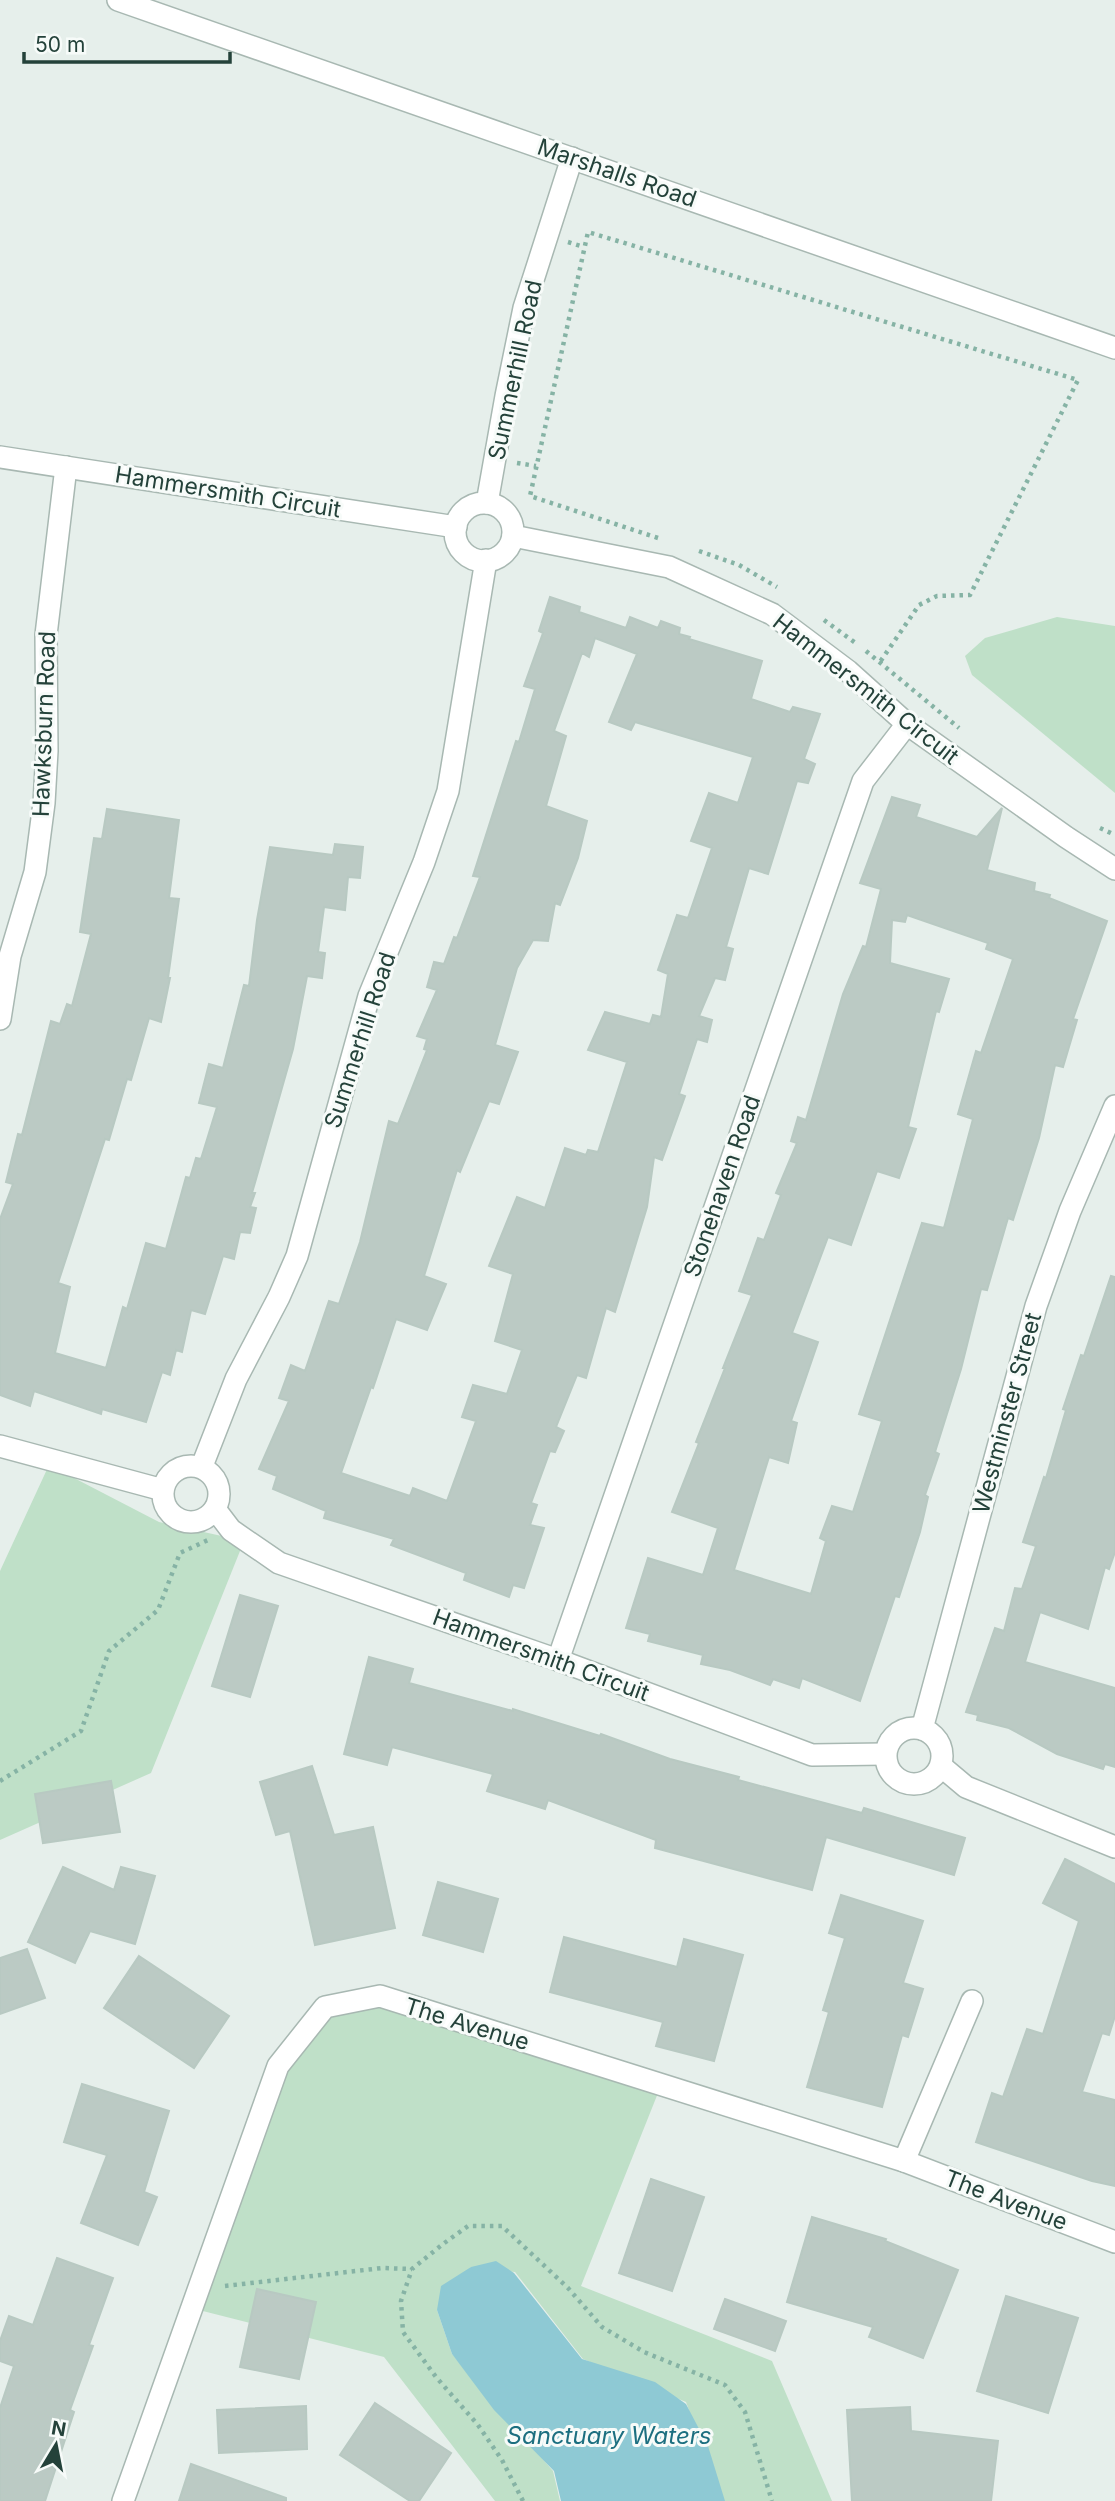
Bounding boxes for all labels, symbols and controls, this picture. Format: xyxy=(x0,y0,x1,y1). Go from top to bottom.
scale bar xyxy=(24,21,231,65)
text: 50 m xyxy=(35,32,85,57)
street label: Marshalls Road xyxy=(534,133,700,213)
street label: Summerhill Road xyxy=(482,277,548,463)
street label: Hammersmith Circuit xyxy=(113,460,343,524)
street label: Hammersmith Circuit xyxy=(767,608,965,771)
street label: Hawksburn Road xyxy=(27,631,61,817)
street label: Summerhill Road xyxy=(318,948,402,1132)
street label: Stonehaven Road xyxy=(678,1091,766,1281)
street label: Westminster Street xyxy=(967,1309,1047,1516)
street label: Hammersmith Circuit xyxy=(429,1603,653,1707)
street label: The Avenue xyxy=(401,1992,533,2056)
street label: The Avenue xyxy=(941,2164,1071,2236)
north arrow xyxy=(21,2410,91,2480)
text: N xyxy=(50,2416,68,2441)
water label: Sanctuary Waters xyxy=(507,2421,711,2450)

